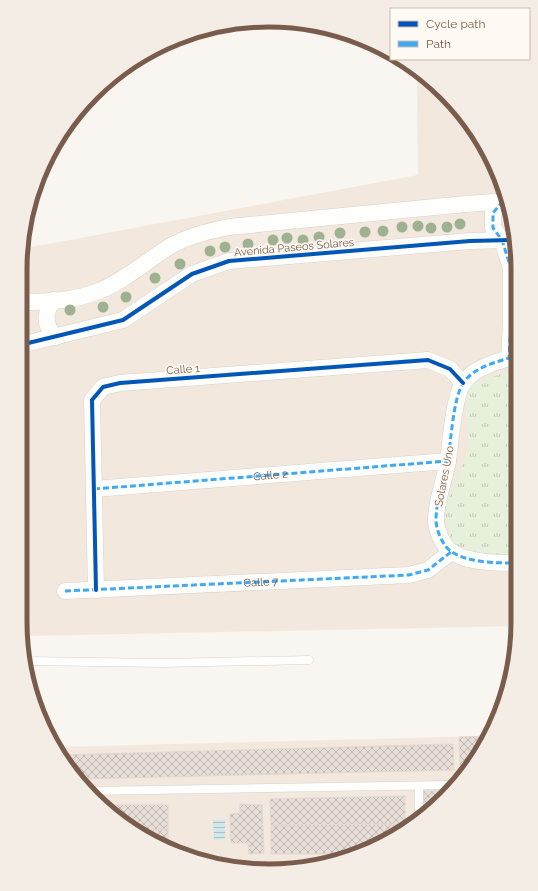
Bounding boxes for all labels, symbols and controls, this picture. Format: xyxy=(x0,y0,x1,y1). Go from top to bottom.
legend xyxy=(390,8,530,60)
text: Cycle path xyxy=(426,17,485,31)
text: Path xyxy=(426,37,451,51)
street label: Avenida Paseos Solares xyxy=(233,236,355,259)
street label: Calle 1 xyxy=(166,362,200,377)
street label: Solares Uno xyxy=(432,444,457,508)
street label: Calle 2 xyxy=(253,468,288,483)
street label: Calle 7 xyxy=(243,575,279,590)

